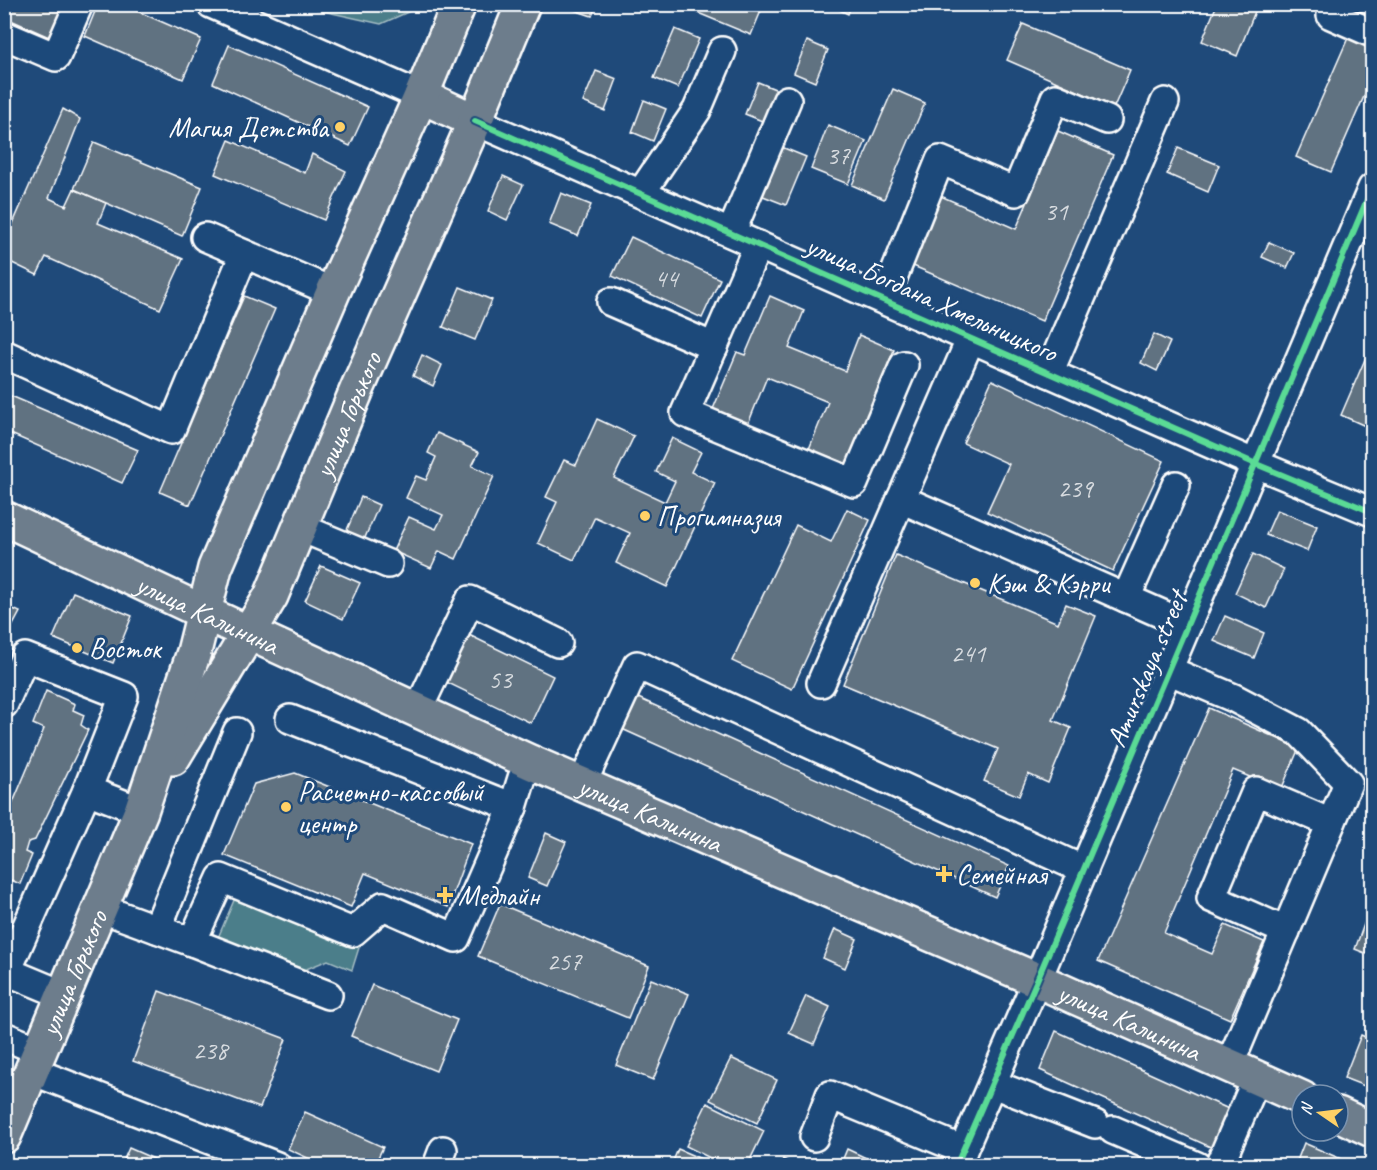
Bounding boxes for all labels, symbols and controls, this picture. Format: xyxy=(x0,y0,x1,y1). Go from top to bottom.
place label: Магия Детства xyxy=(168,110,330,145)
marker: Магия Детства xyxy=(333,120,347,134)
house number: 37 xyxy=(826,139,851,172)
house number: 31 xyxy=(1044,195,1069,228)
street label: улица Богдана Хмельницкого xyxy=(799,227,1065,370)
house number: 44 xyxy=(654,262,680,295)
street label: улица Горького xyxy=(305,345,390,485)
house number: 239 xyxy=(1057,472,1095,505)
place label: Прогимназия xyxy=(657,499,782,534)
marker: Прогимназия xyxy=(638,509,652,523)
street label: улица Калинина xyxy=(129,565,286,663)
place label: Кэш & Кэрри xyxy=(987,566,1111,601)
marker: Кэш & Кэрри xyxy=(968,576,982,590)
street label: Amurskaya street xyxy=(1098,583,1196,752)
place label: Восток xyxy=(89,631,163,666)
house number: 241 xyxy=(950,637,987,670)
marker: Восток xyxy=(70,641,84,655)
house number: 53 xyxy=(488,663,514,696)
street label: улица Калинина xyxy=(571,767,729,861)
place label: Расчетно-кассовый центр xyxy=(298,774,485,841)
marker: Расчетно-кассовый центр xyxy=(279,800,293,814)
place label: Семейная xyxy=(956,857,1049,892)
marker: Семейная xyxy=(937,867,951,881)
place label: Медлайн xyxy=(458,878,541,913)
marker: Медлайн xyxy=(436,886,454,904)
street label: улица Горького xyxy=(31,903,116,1043)
house number: 257 xyxy=(546,945,583,978)
street label: улица Калинина xyxy=(1050,974,1208,1069)
house number: 238 xyxy=(192,1034,230,1067)
north arrow xyxy=(1290,1083,1350,1143)
text: N xyxy=(1296,1099,1318,1117)

